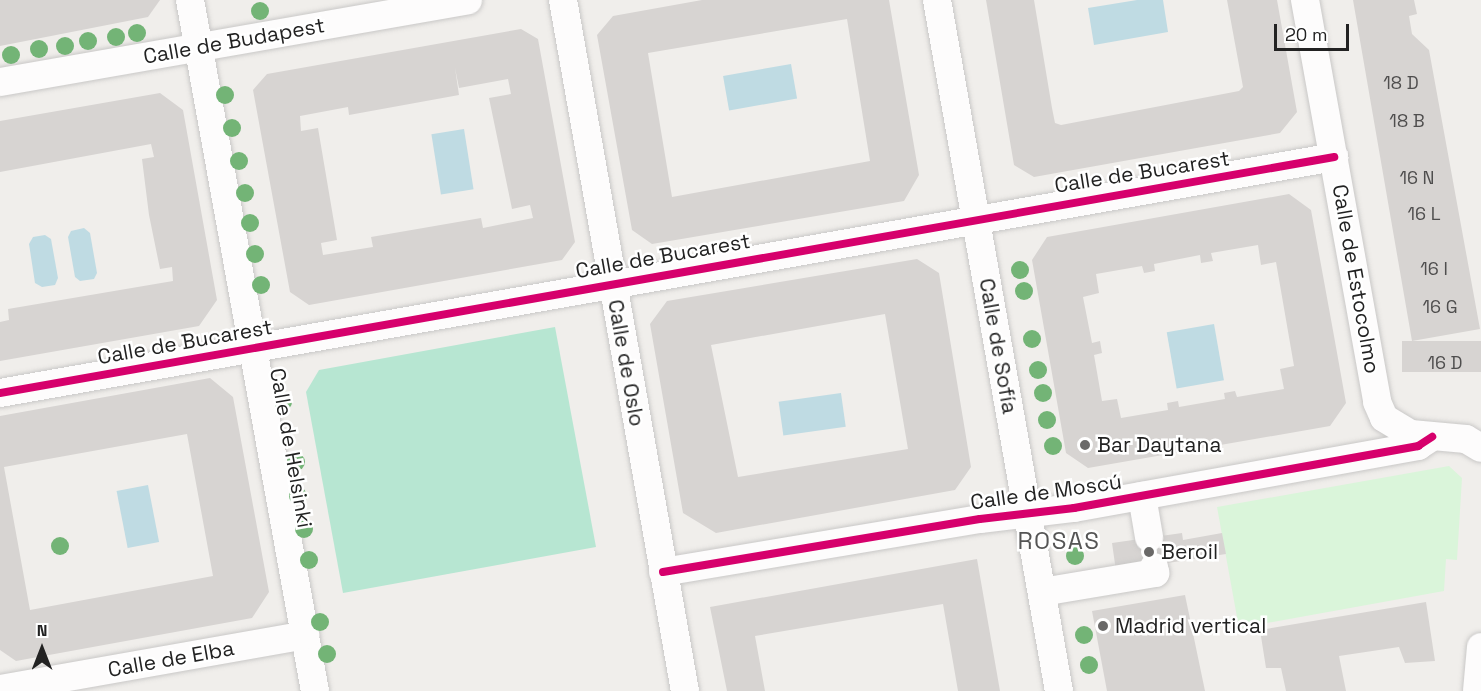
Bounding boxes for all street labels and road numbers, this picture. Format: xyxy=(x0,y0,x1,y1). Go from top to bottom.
street label: Calle de Budapest xyxy=(141,13,327,69)
street label: Calle de Bucarest xyxy=(1053,146,1231,198)
street label: Calle de Estocolmo xyxy=(1327,182,1385,376)
street label: Calle de Bucarest xyxy=(574,228,752,284)
street label: Calle de Sofía xyxy=(974,276,1022,416)
street label: Calle de Oslo xyxy=(602,298,650,428)
street label: Calle de Bucarest xyxy=(96,314,274,370)
street label: Calle de Helsinki xyxy=(265,366,317,530)
street label: Calle de Moscú xyxy=(969,469,1123,515)
street label: Calle de Elba xyxy=(106,636,236,682)

